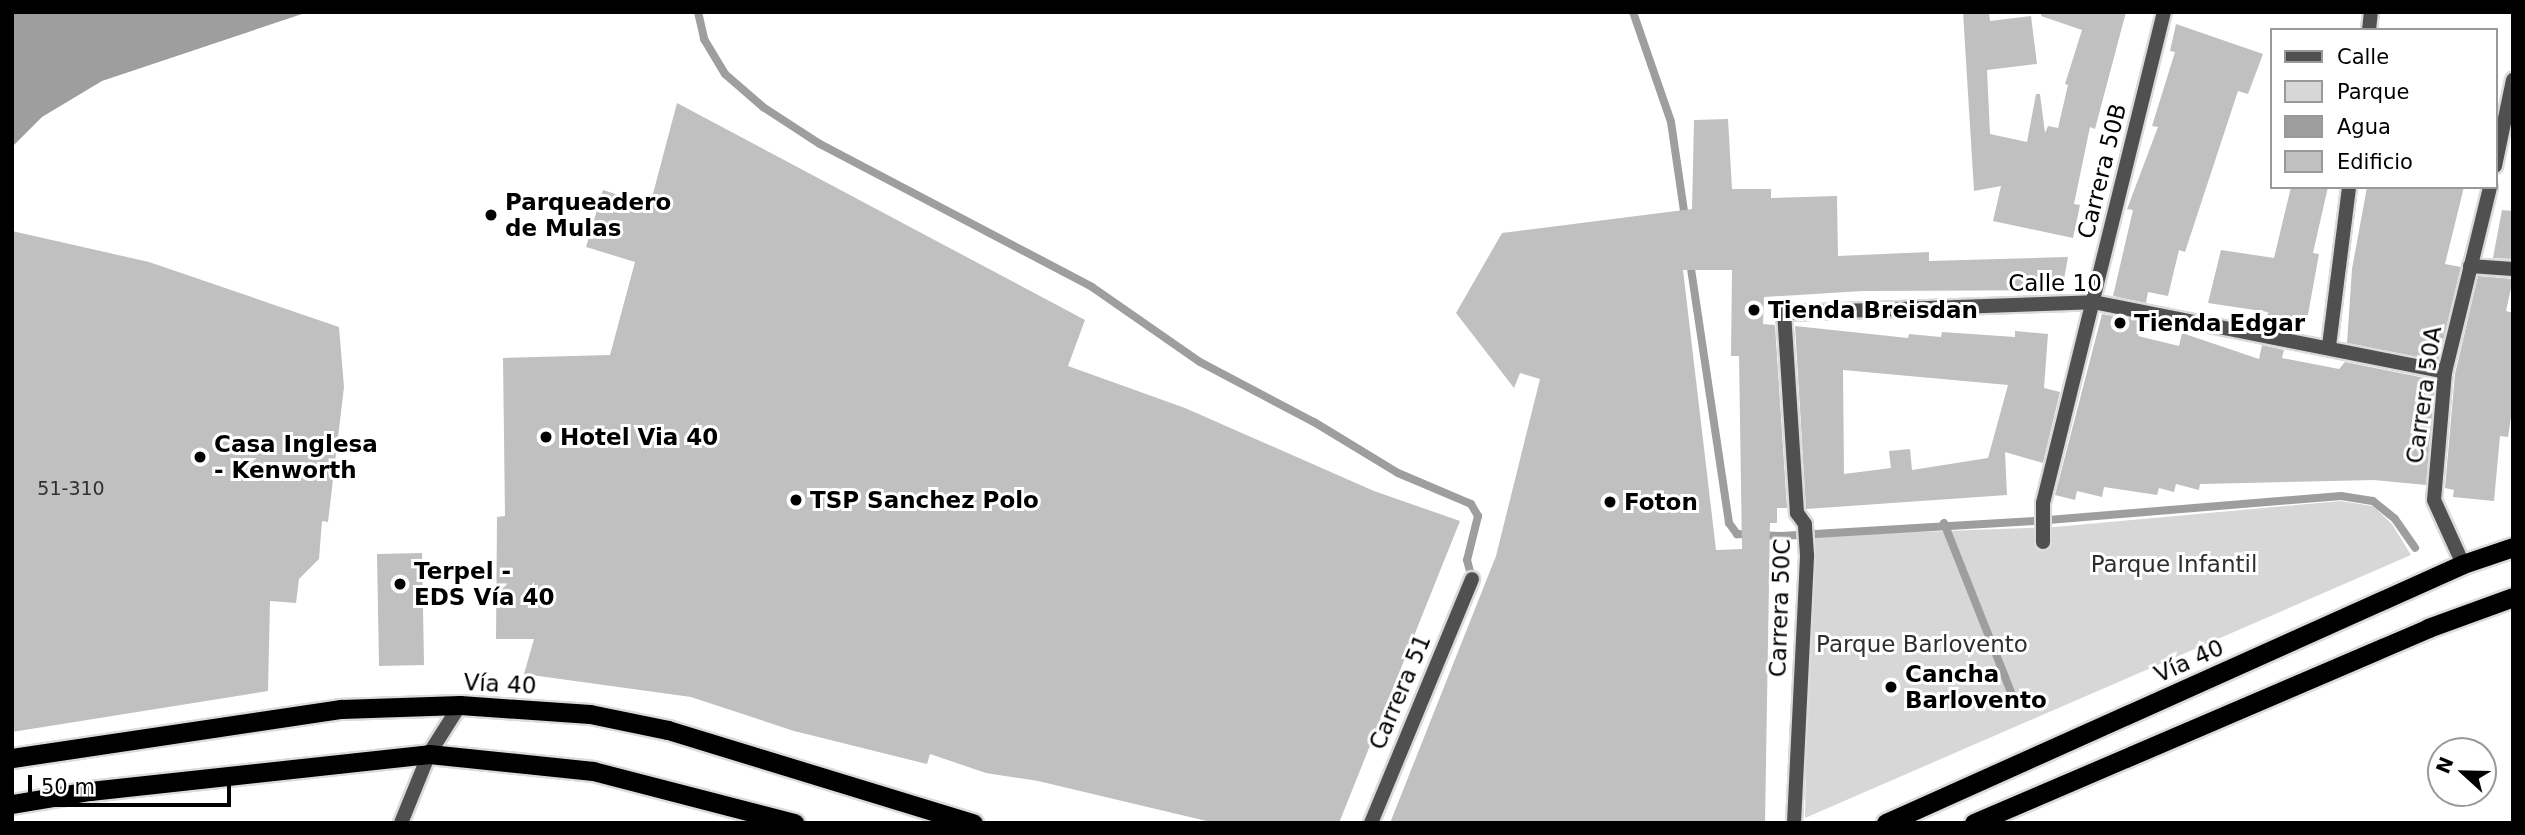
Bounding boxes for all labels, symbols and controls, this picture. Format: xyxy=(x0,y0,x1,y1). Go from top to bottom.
legend xyxy=(2270,28,2497,189)
text: Calle xyxy=(2337,45,2389,69)
text: Parque xyxy=(2337,80,2409,104)
street label: Carrera 50B xyxy=(2072,101,2132,241)
text: Agua xyxy=(2337,115,2391,139)
text: Edificio xyxy=(2337,150,2413,174)
place label: Parqueadero de Mulas xyxy=(505,188,671,242)
marker: Parqueadero de Mulas xyxy=(483,207,499,223)
street label: Calle 10 xyxy=(2008,269,2102,297)
place label: Tienda Breisdan xyxy=(1768,296,1978,324)
marker: Tienda Breisdan xyxy=(1746,302,1762,318)
place label: Tienda Edgar xyxy=(2134,309,2305,337)
marker: Tienda Edgar xyxy=(2112,315,2128,331)
street label: Carrera 50A xyxy=(2401,325,2447,465)
place label: Hotel Via 40 xyxy=(560,423,718,451)
marker: Hotel Via 40 xyxy=(538,429,554,445)
place label: Casa Inglesa - Kenworth xyxy=(214,430,378,484)
marker: Casa Inglesa - Kenworth xyxy=(192,449,208,465)
house number: 51-310 xyxy=(37,478,105,500)
place label: TSP Sanchez Polo xyxy=(810,486,1039,514)
place label: Foton xyxy=(1624,488,1698,516)
marker: TSP Sanchez Polo xyxy=(788,492,804,508)
marker: Foton xyxy=(1602,494,1618,510)
street label: Carrera 50C xyxy=(1764,538,1796,678)
park label: Parque Infantil xyxy=(2091,550,2257,578)
place label: Terpel - EDS Vía 40 xyxy=(414,557,555,611)
marker: Terpel - EDS Vía 40 xyxy=(392,576,408,592)
street label: Carrera 51 xyxy=(1363,630,1437,754)
park label: Parque Barlovento xyxy=(1816,630,2028,658)
street label: Vía 40 xyxy=(2150,634,2228,688)
place label: Cancha Barlovento xyxy=(1905,660,2047,714)
street label: Vía 40 xyxy=(463,668,537,700)
marker: Cancha Barlovento xyxy=(1883,679,1899,695)
north arrow xyxy=(2427,737,2497,807)
text: N xyxy=(2431,753,2458,776)
scale bar xyxy=(32,762,234,806)
text: 50 m xyxy=(41,775,95,799)

